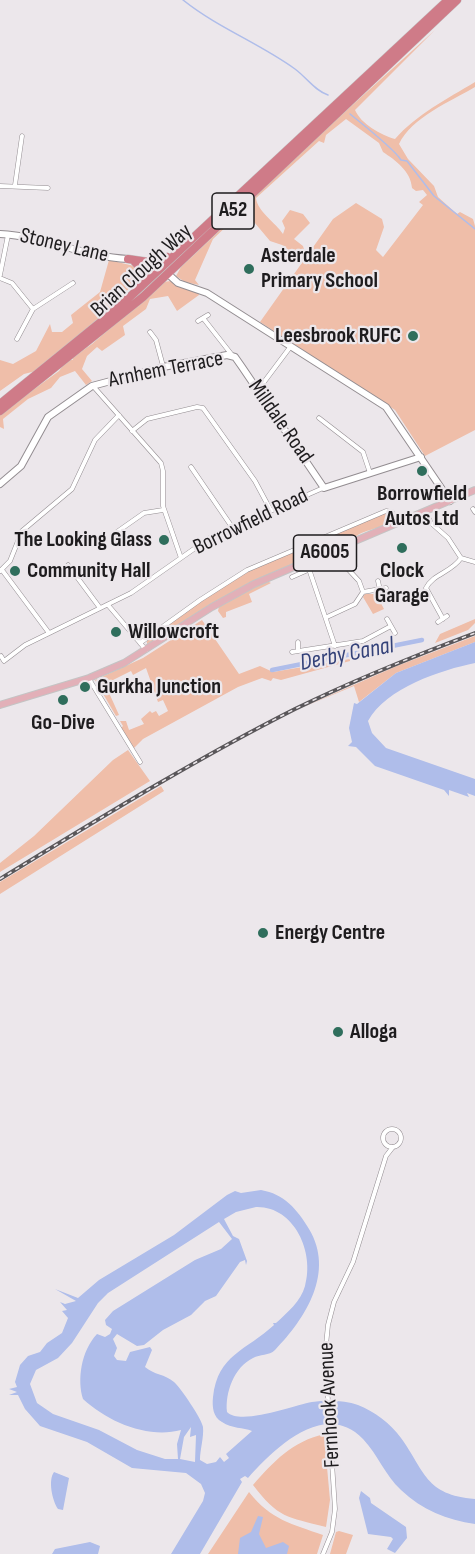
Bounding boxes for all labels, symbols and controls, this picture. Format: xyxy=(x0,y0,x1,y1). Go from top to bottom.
road number: A52 xyxy=(212,193,254,229)
street label: Brian Clough Way xyxy=(86,219,198,323)
street label: Stoney Lane xyxy=(17,223,111,269)
place label: Asterdale Primary School xyxy=(261,243,378,294)
marker: Asterdale Primary School xyxy=(242,262,256,276)
place label: Leesbrook RUFC xyxy=(275,323,401,349)
marker: Leesbrook RUFC xyxy=(406,329,420,343)
street label: Arnhem Terrace xyxy=(107,346,225,394)
street label: Milldale Road xyxy=(242,375,318,469)
marker: Borrowfield Autos Ltd xyxy=(415,464,429,478)
place label: Borrowfield Autos Ltd xyxy=(377,481,467,532)
street label: Borrowfield Road xyxy=(189,483,313,561)
place label: The Looking Glass xyxy=(14,527,152,553)
marker: The Looking Glass xyxy=(157,533,171,547)
road number: A6005 xyxy=(294,535,356,571)
marker: Clock Garage xyxy=(395,541,409,555)
place label: Community Hall xyxy=(27,558,150,584)
place label: Clock Garage xyxy=(375,558,429,610)
marker: Community Hall xyxy=(8,564,22,578)
place label: Willowcroft xyxy=(128,619,219,645)
marker: Willowcroft xyxy=(109,625,123,639)
water label: Derby Canal xyxy=(298,632,396,678)
place label: Gurkha Junction xyxy=(97,674,221,700)
marker: Gurkha Junction xyxy=(78,680,92,694)
marker: Go-Dive xyxy=(56,693,70,707)
place label: Go-Dive xyxy=(31,710,95,736)
place label: Energy Centre xyxy=(275,920,385,946)
marker: Energy Centre xyxy=(256,926,270,940)
place label: Alloga xyxy=(350,1019,397,1045)
marker: Alloga xyxy=(331,1025,345,1039)
street label: Fernhook Avenue xyxy=(314,1341,346,1469)

